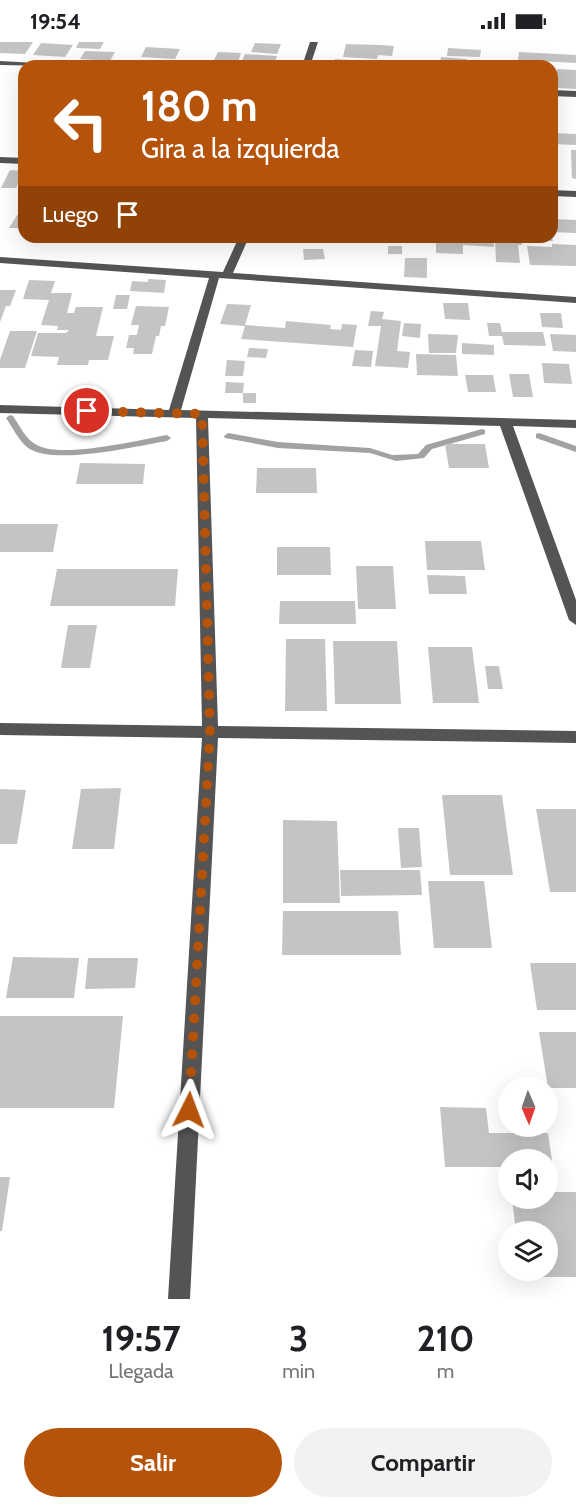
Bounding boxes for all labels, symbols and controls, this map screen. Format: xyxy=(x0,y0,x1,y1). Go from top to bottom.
text: 19:54 xyxy=(30,8,81,35)
text: 180 m xyxy=(141,80,257,132)
icon: left xyxy=(42,84,120,162)
text: Gira a la izquierda xyxy=(141,132,340,165)
icon: arrive xyxy=(111,198,144,231)
text: Luego xyxy=(42,201,99,228)
pin xyxy=(61,385,112,436)
icon: arrive xyxy=(70,394,103,427)
north arrow xyxy=(498,1077,558,1137)
map controls xyxy=(498,1077,558,1281)
position arrow xyxy=(157,1078,221,1142)
button: sound xyxy=(498,1149,558,1209)
button: layers xyxy=(498,1221,558,1281)
text: 19:57 xyxy=(102,1316,181,1360)
text: 3 xyxy=(289,1316,308,1360)
text: 210 xyxy=(417,1316,474,1360)
text: Llegada xyxy=(109,1359,174,1383)
text: min xyxy=(282,1359,315,1383)
text: m xyxy=(437,1359,454,1383)
button: Salir xyxy=(24,1428,282,1497)
button: Compartir xyxy=(294,1428,552,1497)

